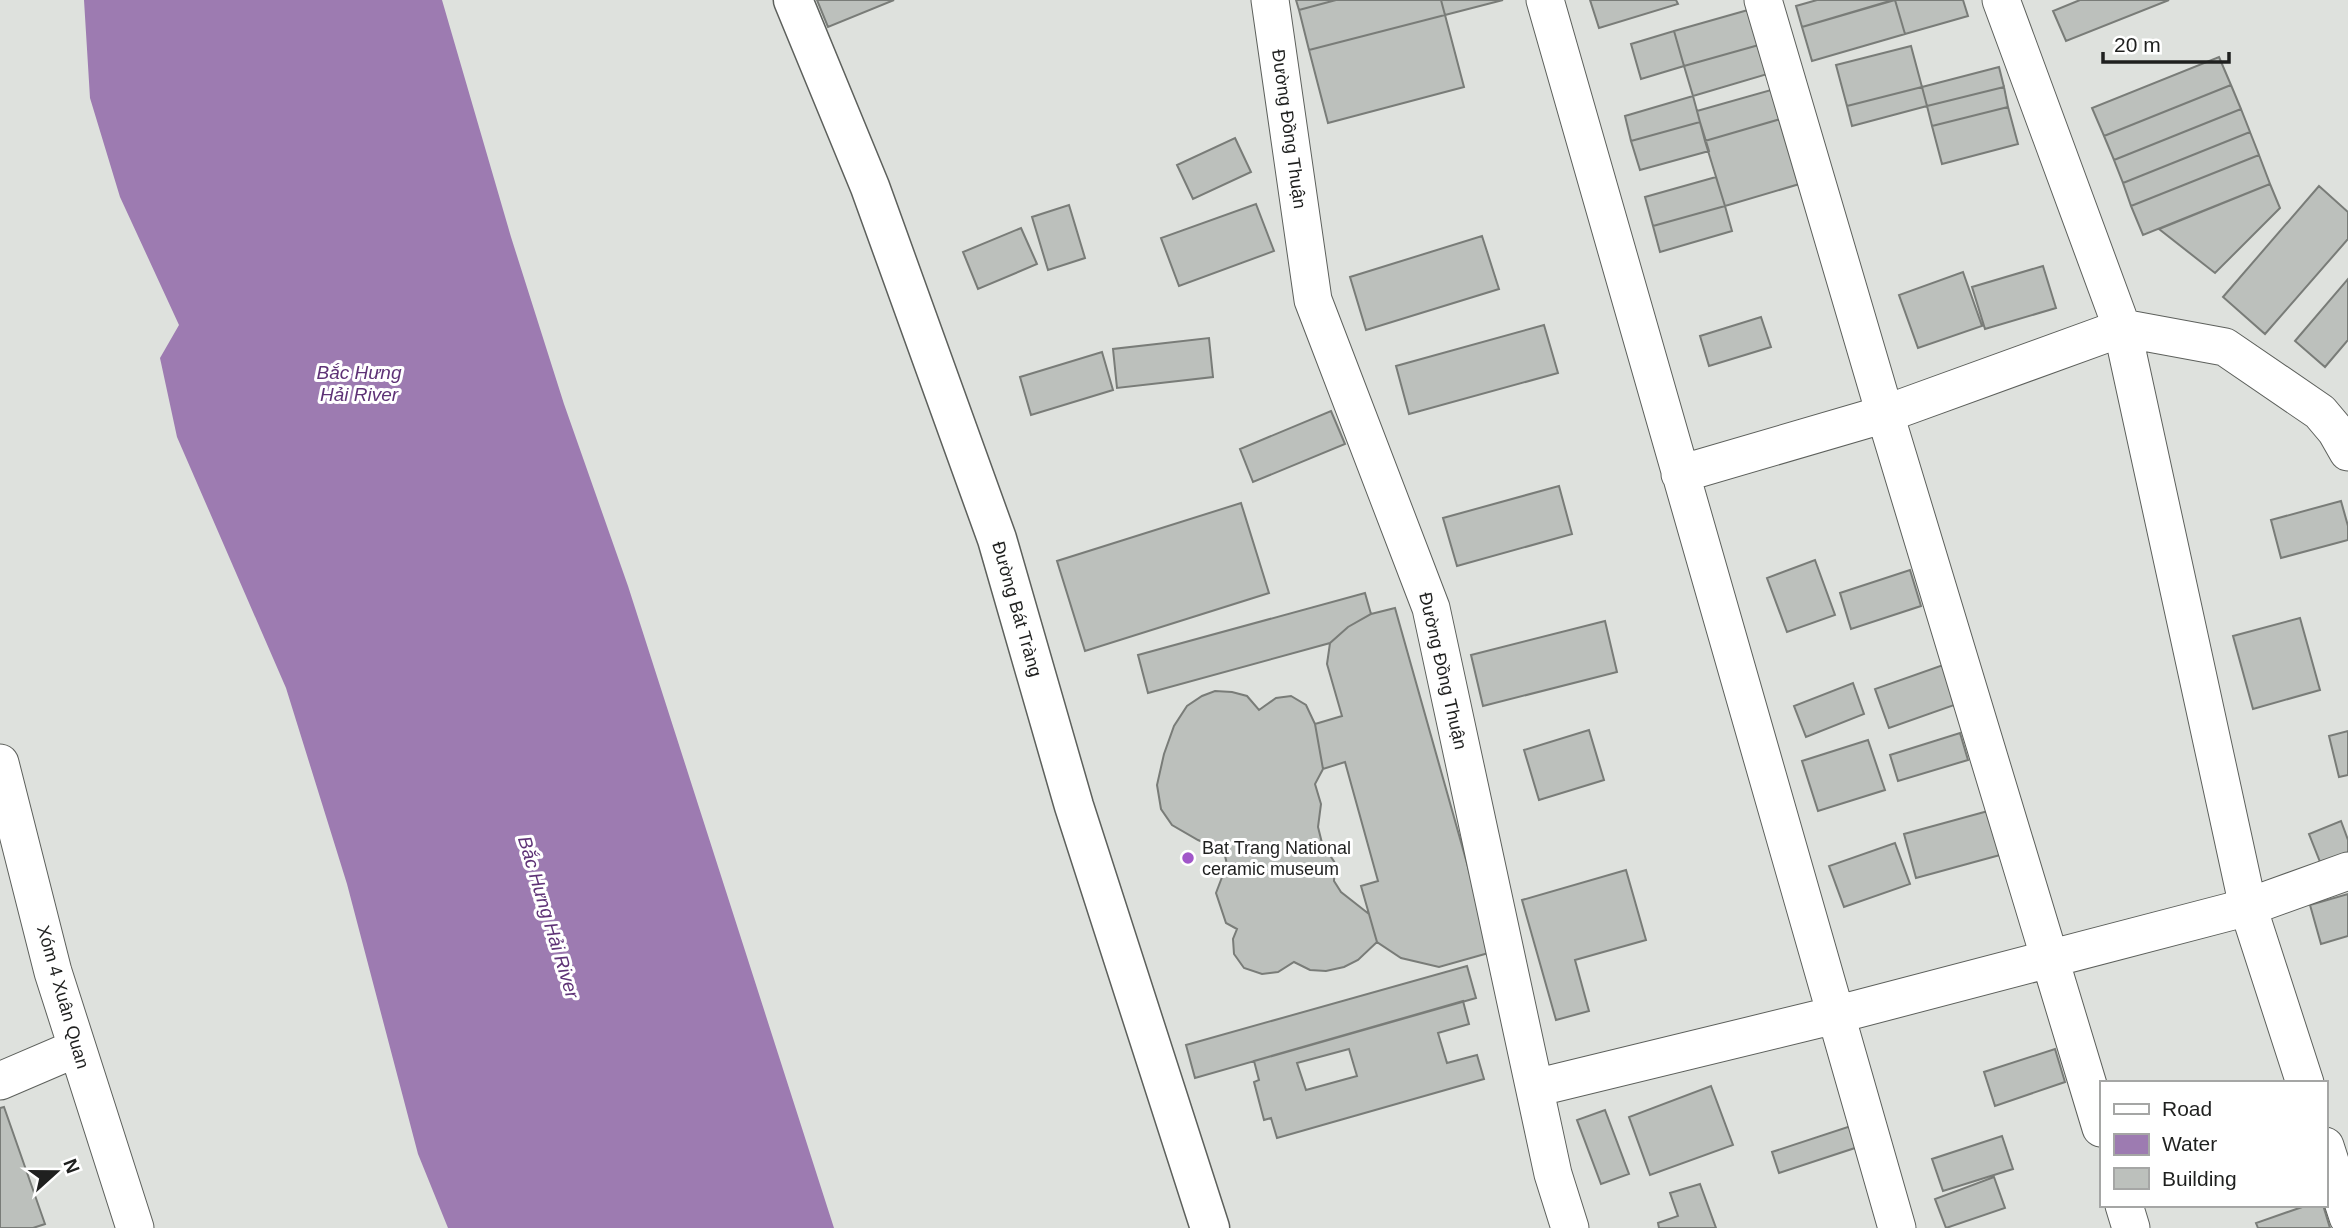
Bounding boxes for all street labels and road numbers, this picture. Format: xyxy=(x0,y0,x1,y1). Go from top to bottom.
street label: Đường Đồng Thuận xyxy=(1268,48,1310,210)
street label: Đường Bát Tràng xyxy=(988,539,1046,679)
street label: Đường Đồng Thuận xyxy=(1415,590,1471,752)
street label: Xóm 4 Xuân Quan xyxy=(33,923,93,1071)

